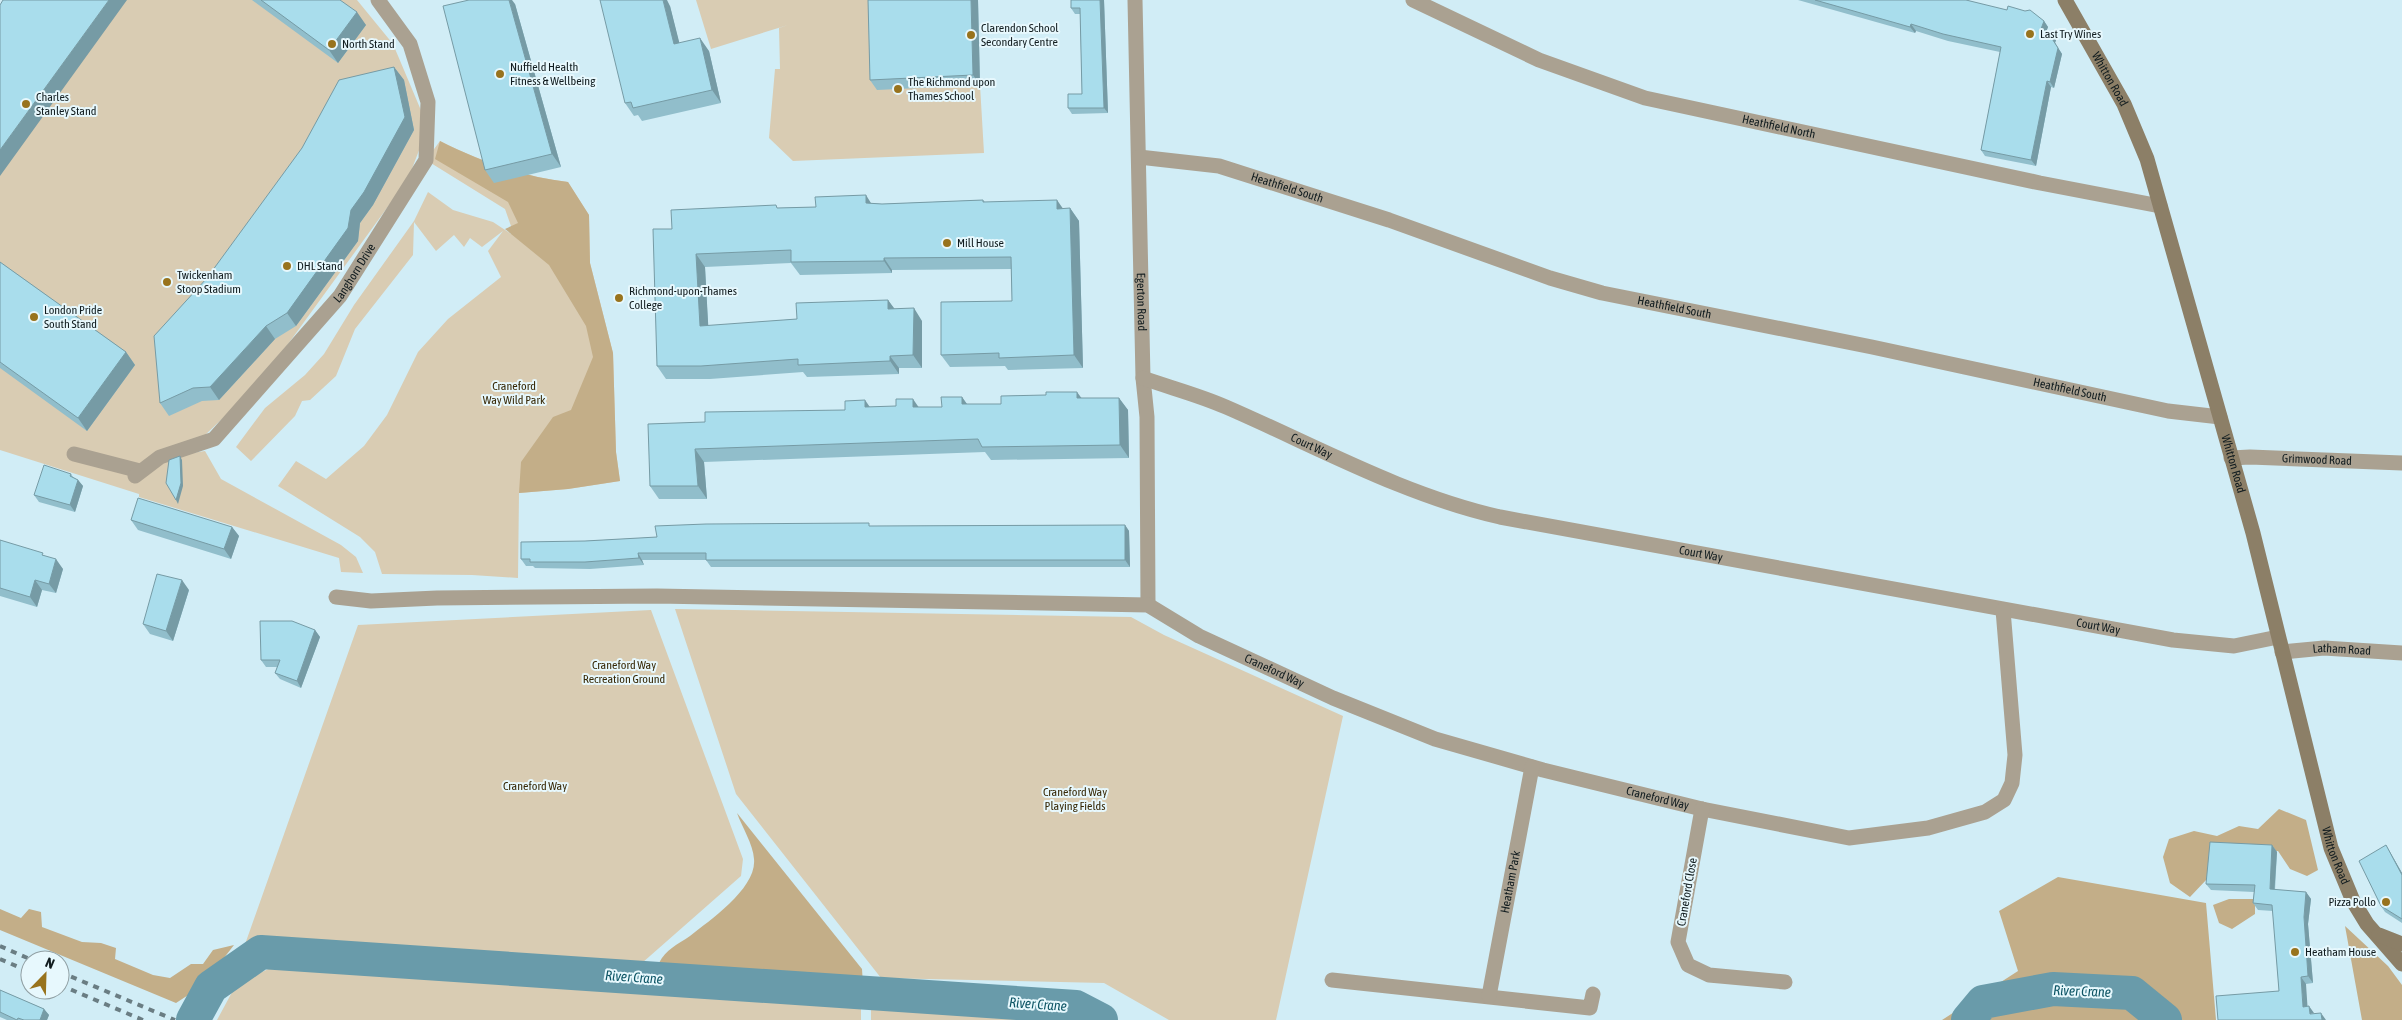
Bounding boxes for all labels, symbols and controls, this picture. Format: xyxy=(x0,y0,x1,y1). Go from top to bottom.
place label: Clarendon School Secondary Centre xyxy=(981,21,1059,49)
place label: Last Try Wines xyxy=(2040,27,2101,41)
marker: Last Try Wines xyxy=(2024,28,2036,40)
marker: Clarendon School Secondary Centre xyxy=(965,29,977,41)
place label: North Stand xyxy=(342,37,395,51)
marker: North Stand xyxy=(326,38,338,50)
street label: Whitton Road xyxy=(2089,50,2131,109)
place label: Nuffield Health Fitness & Wellbeing xyxy=(510,60,596,88)
marker: Nuffield Health Fitness & Wellbeing xyxy=(494,68,506,80)
place label: The Richmond upon Thames School xyxy=(908,75,995,103)
marker: The Richmond upon Thames School xyxy=(892,83,904,95)
place label: Charles Stanley Stand xyxy=(36,90,96,118)
marker: Charles Stanley Stand xyxy=(20,98,32,110)
street label: Heathfield North xyxy=(1741,112,1817,141)
street label: Heathfield South xyxy=(1249,170,1325,206)
place label: Mill House xyxy=(957,236,1004,250)
marker: Mill House xyxy=(941,237,953,249)
street label: Langhorn Drive xyxy=(330,241,378,305)
place label: DHL Stand xyxy=(297,259,343,273)
marker: DHL Stand xyxy=(281,260,293,272)
place label: Twickenham Stoop Stadium xyxy=(177,268,241,296)
street label: Egerton Road xyxy=(1134,273,1149,331)
marker: Twickenham Stoop Stadium xyxy=(161,276,173,288)
place label: Richmond-upon-Thames College xyxy=(629,284,737,312)
marker: Richmond-upon-Thames College xyxy=(613,292,625,304)
street label: Heathfield South xyxy=(1636,293,1713,322)
place label: London Pride South Stand xyxy=(44,303,102,331)
marker: London Pride South Stand xyxy=(28,311,40,323)
street label: Heathfield South xyxy=(2032,375,2108,405)
park label: Craneford Way Wild Park xyxy=(483,379,546,407)
street label: Court Way xyxy=(1288,430,1335,462)
street label: Whitton Road xyxy=(2218,433,2248,495)
street label: Grimwood Road xyxy=(2282,451,2352,468)
street label: Court Way xyxy=(1678,543,1724,565)
street label: Court Way xyxy=(2075,615,2121,637)
street label: Latham Road xyxy=(2312,641,2371,658)
street label: Craneford Way xyxy=(1242,651,1306,691)
park label: Craneford Way Recreation Ground xyxy=(583,658,665,686)
park label: Craneford Way xyxy=(503,779,567,793)
street label: Craneford Way xyxy=(1625,784,1691,813)
park label: Craneford Way Playing Fields xyxy=(1043,785,1107,813)
street label: Whitton Road xyxy=(2319,825,2352,886)
street label: Heatham Park xyxy=(1498,849,1523,914)
street label: Craneford Close xyxy=(1674,857,1700,927)
place label: Pizza Pollo xyxy=(2328,895,2376,909)
marker: Pizza Pollo xyxy=(2380,896,2392,908)
place label: Heatham House xyxy=(2305,945,2376,959)
marker: Heatham House xyxy=(2289,946,2301,958)
north arrow xyxy=(20,950,70,1000)
text: N xyxy=(43,954,57,972)
water label: River Crane xyxy=(605,967,663,987)
water label: River Crane xyxy=(2053,982,2111,1000)
water label: River Crane xyxy=(1009,994,1067,1014)

